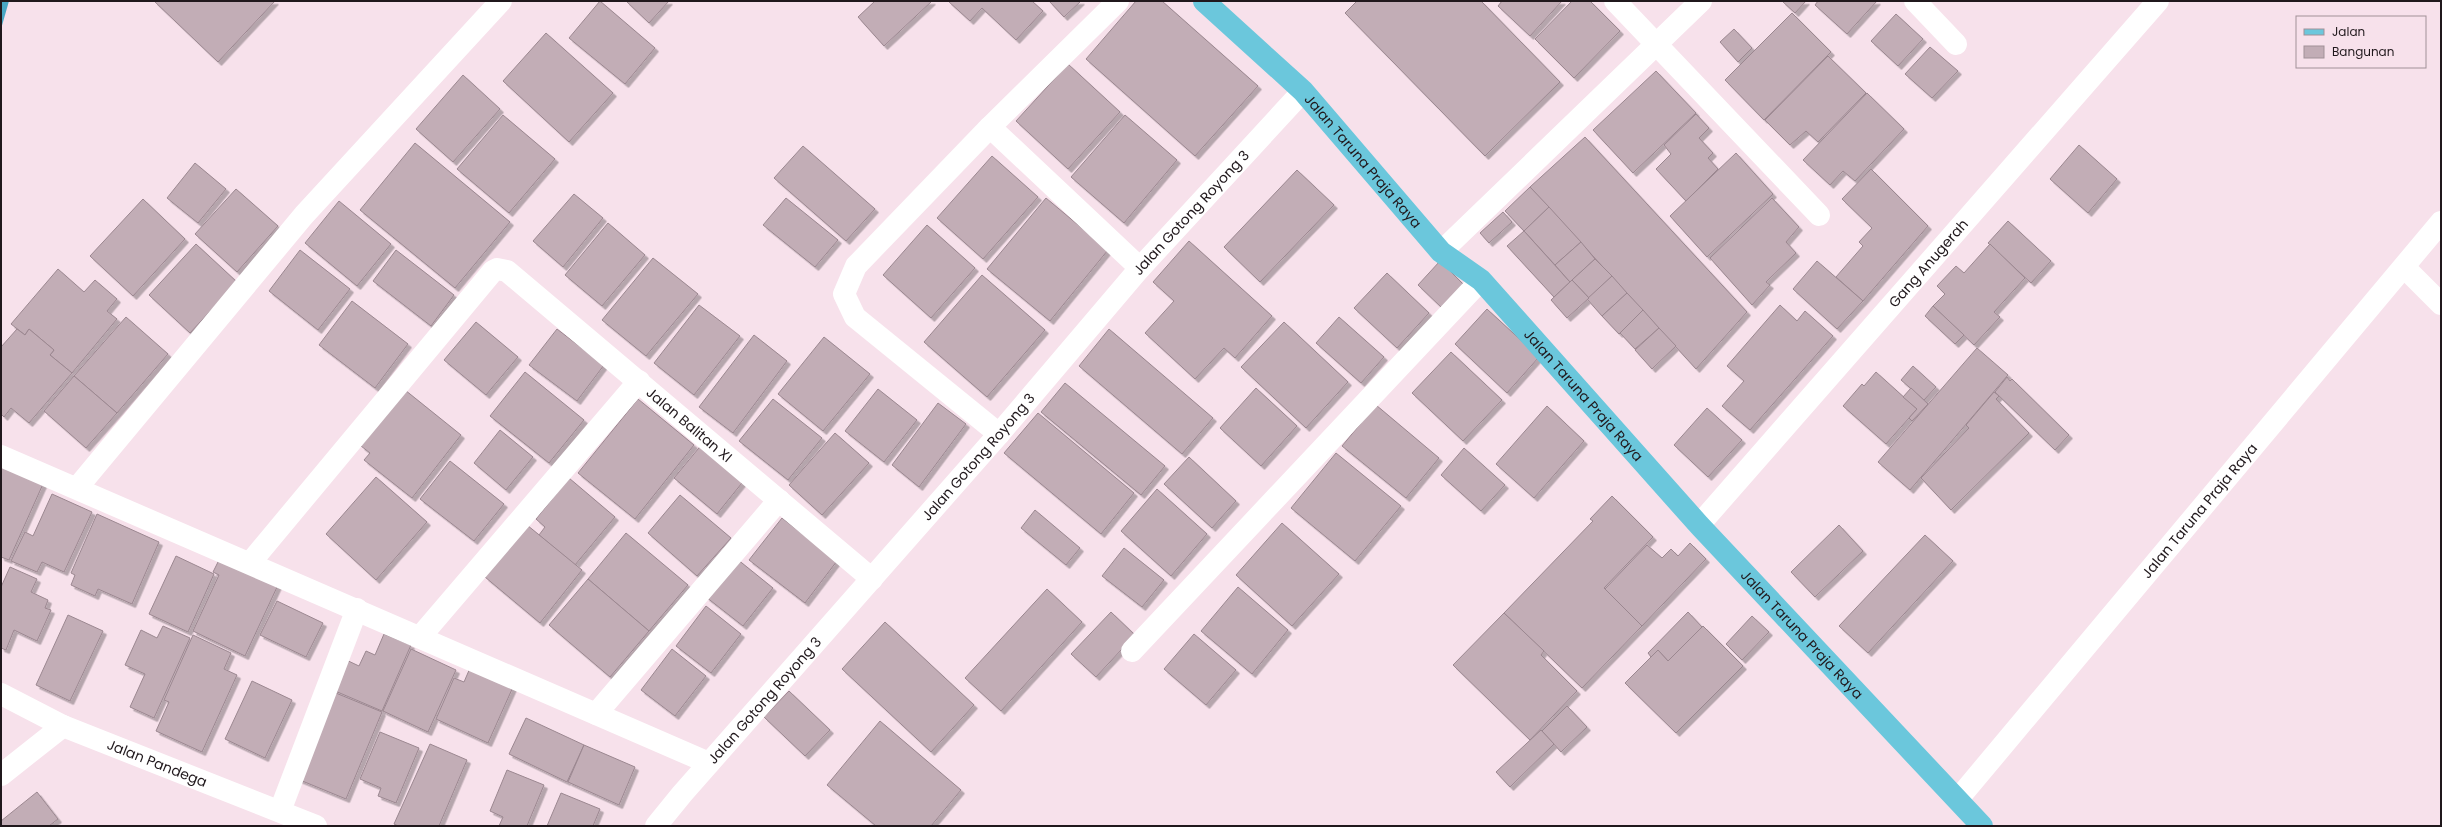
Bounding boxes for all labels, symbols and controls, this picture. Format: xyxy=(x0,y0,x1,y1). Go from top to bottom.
legend xyxy=(2296,16,2426,68)
text: Jalan xyxy=(2332,23,2365,40)
text: Bangunan xyxy=(2332,43,2394,60)
street label: Jalan Taruna Praja Raya xyxy=(1300,90,1426,232)
street label: Jalan Gotong Royong 3 xyxy=(1128,146,1254,279)
street label: Gang Anugerah xyxy=(1884,215,1973,312)
street label: Jalan Taruna Praja Raya xyxy=(1519,325,1648,466)
street label: Jalan Balitan XI xyxy=(642,383,737,467)
street label: Jalan Gotong Royong 3 xyxy=(917,389,1040,525)
street label: Jalan Taruna Praja Raya xyxy=(2137,439,2262,583)
street label: Jalan Taruna Praja Raya xyxy=(1736,565,1868,704)
street label: Jalan Gotong Royong 3 xyxy=(703,632,826,768)
street label: Jalan Pandega xyxy=(104,734,210,792)

